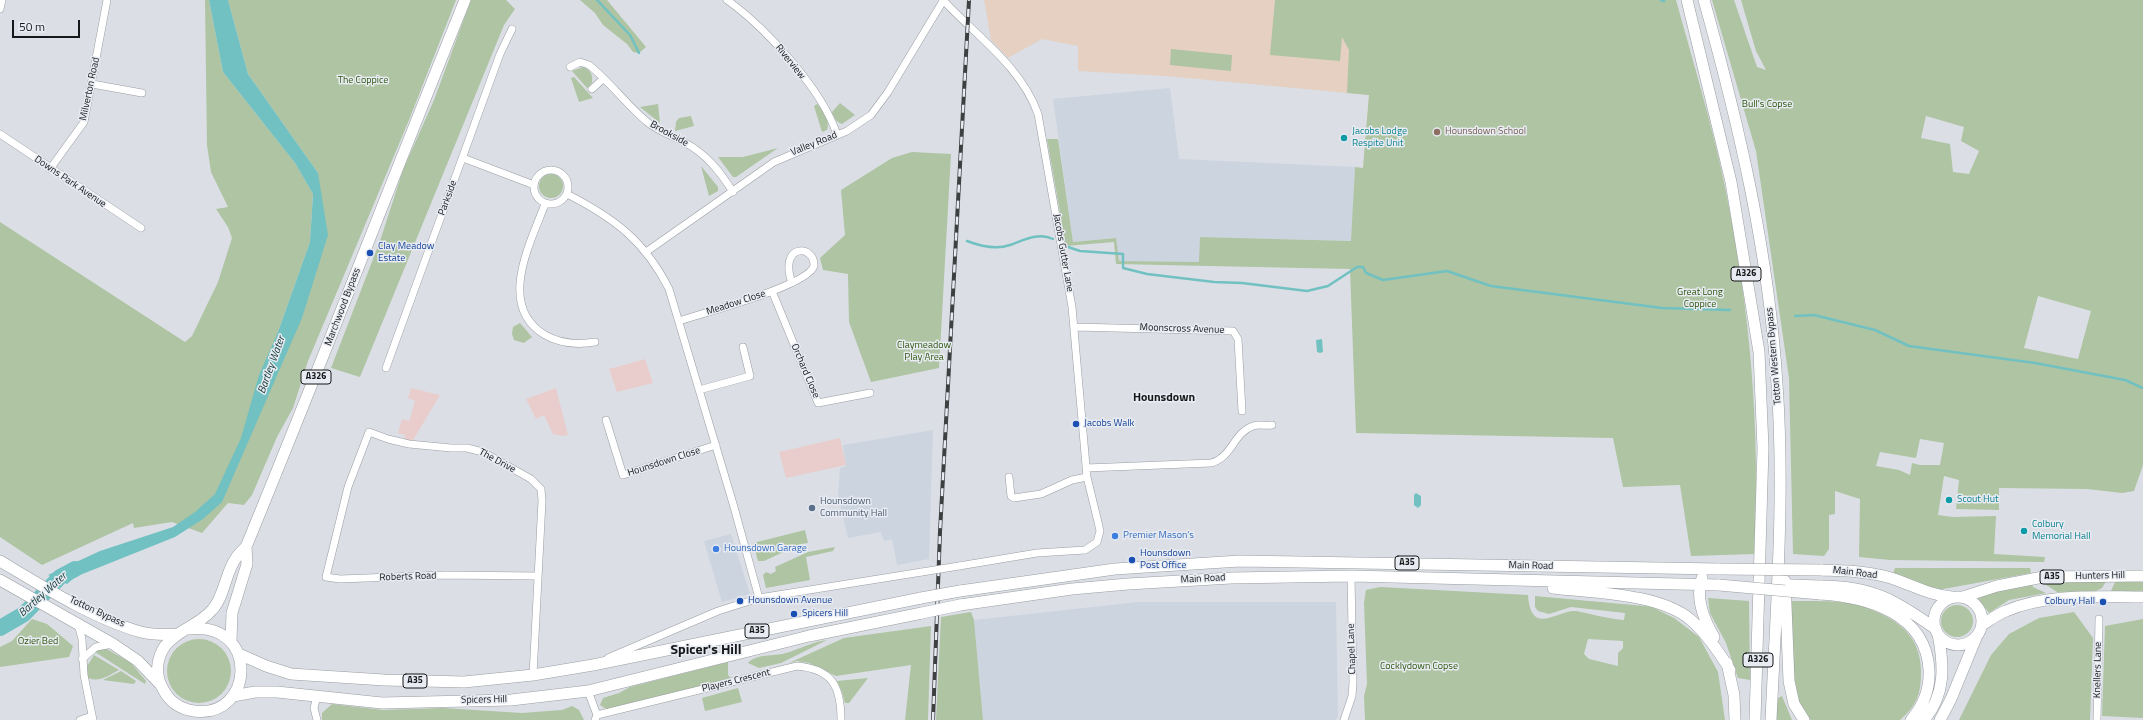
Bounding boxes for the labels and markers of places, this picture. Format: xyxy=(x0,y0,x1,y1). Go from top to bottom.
place label: Jacobs Lodge Respite Unit xyxy=(1352,126,1407,150)
place label: Hounsdown School xyxy=(1445,126,1526,138)
marker: Hounsdown School xyxy=(1432,127,1442,137)
marker: Jacobs Lodge Respite Unit xyxy=(1339,133,1349,143)
place label: Clay Meadow Estate xyxy=(378,241,434,264)
marker: Clay Meadow Estate xyxy=(365,248,375,258)
place label: Jacobs Walk xyxy=(1084,418,1134,430)
marker: Jacobs Walk xyxy=(1071,419,1081,429)
place label: Scout Hut xyxy=(1957,494,1999,506)
marker: Scout Hut xyxy=(1944,495,1954,505)
place label: Hounsdown Community Hall xyxy=(820,496,887,520)
marker: Hounsdown Community Hall xyxy=(807,503,817,513)
place label: Colbury Memorial Hall xyxy=(2032,519,2091,542)
marker: Colbury Memorial Hall xyxy=(2019,526,2029,536)
place label: Premier Mason's xyxy=(1123,530,1194,542)
marker: Premier Mason's xyxy=(1110,531,1120,541)
place label: Hounsdown Garage xyxy=(724,543,807,555)
marker: Hounsdown Garage xyxy=(711,544,721,554)
place label: Hounsdown Post Office xyxy=(1140,548,1191,572)
marker: Hounsdown Post Office xyxy=(1127,555,1137,565)
place label: Hounsdown Avenue xyxy=(748,595,832,607)
marker: Hounsdown Avenue xyxy=(735,596,745,606)
place label: Colbury Hall xyxy=(2045,596,2095,608)
marker: Colbury Hall xyxy=(2098,597,2108,607)
place label: Spicers Hill xyxy=(802,608,848,620)
marker: Spicers Hill xyxy=(789,609,799,619)

